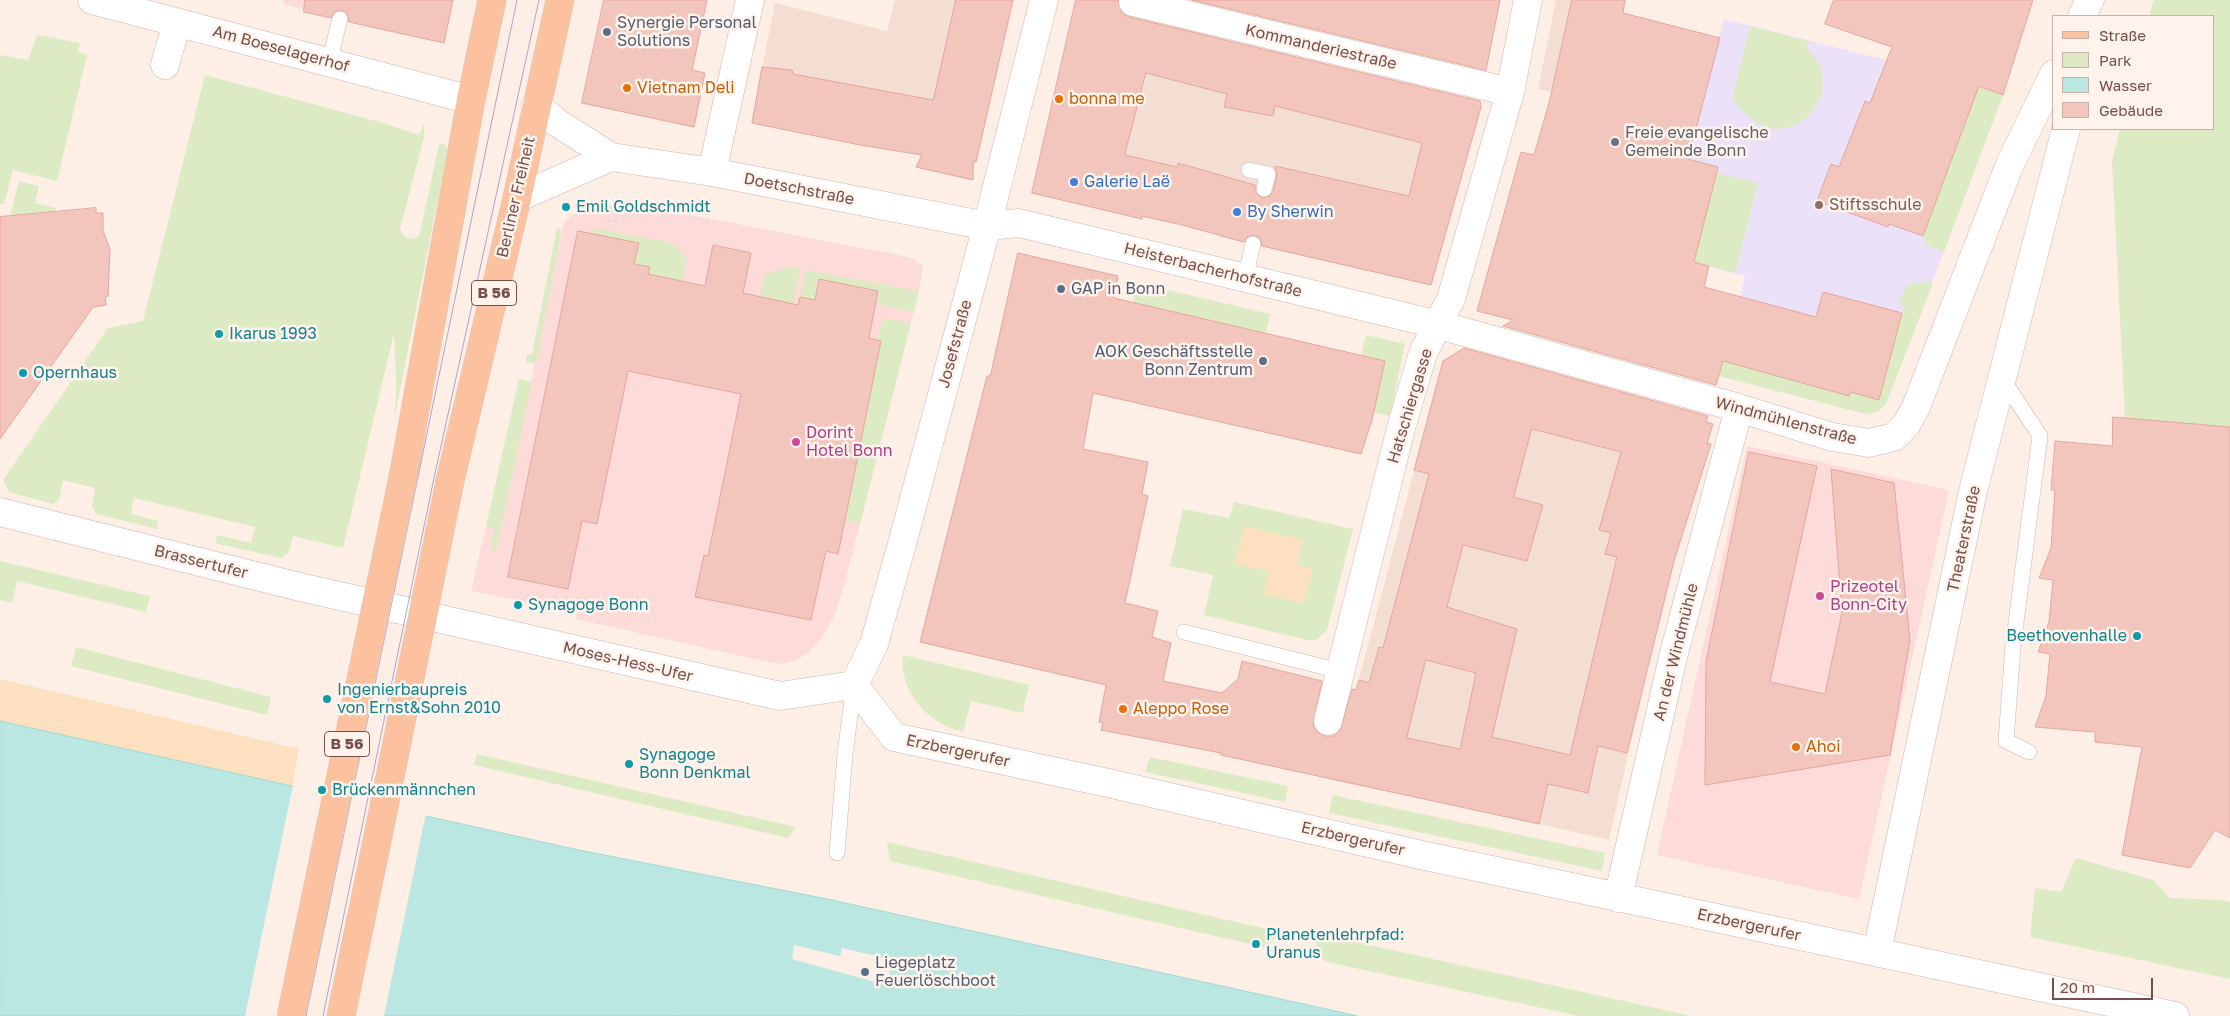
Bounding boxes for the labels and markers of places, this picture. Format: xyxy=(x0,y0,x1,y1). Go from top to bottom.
place label: Synergie Personal Solutions xyxy=(617,13,757,51)
marker: Synergie Personal Solutions xyxy=(601,26,613,38)
place label: Vietnam Deli xyxy=(637,78,735,98)
marker: Vietnam Deli xyxy=(621,82,633,94)
place label: bonna me xyxy=(1069,89,1145,109)
marker: bonna me xyxy=(1053,93,1065,105)
place label: Freie evangelische Gemeinde Bonn xyxy=(1625,123,1769,161)
marker: Freie evangelische Gemeinde Bonn xyxy=(1609,136,1621,148)
place label: Galerie Laë xyxy=(1084,172,1170,192)
marker: Galerie Laë xyxy=(1068,176,1080,188)
place label: Stiftsschule xyxy=(1829,195,1921,215)
place label: Emil Goldschmidt xyxy=(576,197,711,217)
marker: Stiftsschule xyxy=(1813,199,1825,211)
marker: Emil Goldschmidt xyxy=(560,201,572,213)
place label: By Sherwin xyxy=(1247,202,1334,222)
marker: By Sherwin xyxy=(1231,206,1243,218)
place label: GAP in Bonn xyxy=(1071,279,1165,299)
marker: GAP in Bonn xyxy=(1055,283,1067,295)
place label: Ikarus 1993 xyxy=(229,324,317,344)
marker: Ikarus 1993 xyxy=(213,328,225,340)
place label: AOK Geschäftsstelle Bonn Zentrum xyxy=(1095,342,1253,380)
marker: AOK Geschäftsstelle Bonn Zentrum xyxy=(1257,355,1269,367)
place label: Opernhaus xyxy=(33,363,117,383)
marker: Opernhaus xyxy=(17,367,29,379)
place label: Dorint Hotel Bonn xyxy=(806,423,893,461)
marker: Dorint Hotel Bonn xyxy=(790,436,802,448)
place label: Prizeotel Bonn-City xyxy=(1830,577,1907,615)
marker: Prizeotel Bonn-City xyxy=(1814,590,1826,602)
place label: Synagoge Bonn xyxy=(528,595,648,615)
marker: Synagoge Bonn xyxy=(512,599,524,611)
place label: Beethovenhalle xyxy=(2006,626,2127,646)
marker: Beethovenhalle xyxy=(2131,630,2143,642)
place label: Ingenierbaupreis von Ernst&Sohn 2010 xyxy=(337,680,501,718)
marker: Ingenierbaupreis von Ernst&Sohn 2010 xyxy=(321,693,333,705)
place label: Aleppo Rose xyxy=(1133,699,1229,719)
marker: Aleppo Rose xyxy=(1117,703,1129,715)
place label: Ahoi xyxy=(1806,737,1840,757)
marker: Ahoi xyxy=(1790,741,1802,753)
place label: Synagoge Bonn Denkmal xyxy=(639,745,751,783)
marker: Synagoge Bonn Denkmal xyxy=(623,758,635,770)
place label: Brückenmännchen xyxy=(332,780,476,800)
marker: Brückenmännchen xyxy=(316,784,328,796)
place label: Planetenlehrpfad: Uranus xyxy=(1266,925,1404,963)
marker: Planetenlehrpfad: Uranus xyxy=(1250,938,1262,950)
place label: Liegeplatz Feuerlöschboot xyxy=(875,953,996,991)
marker: Liegeplatz Feuerlöschboot xyxy=(859,966,871,978)

